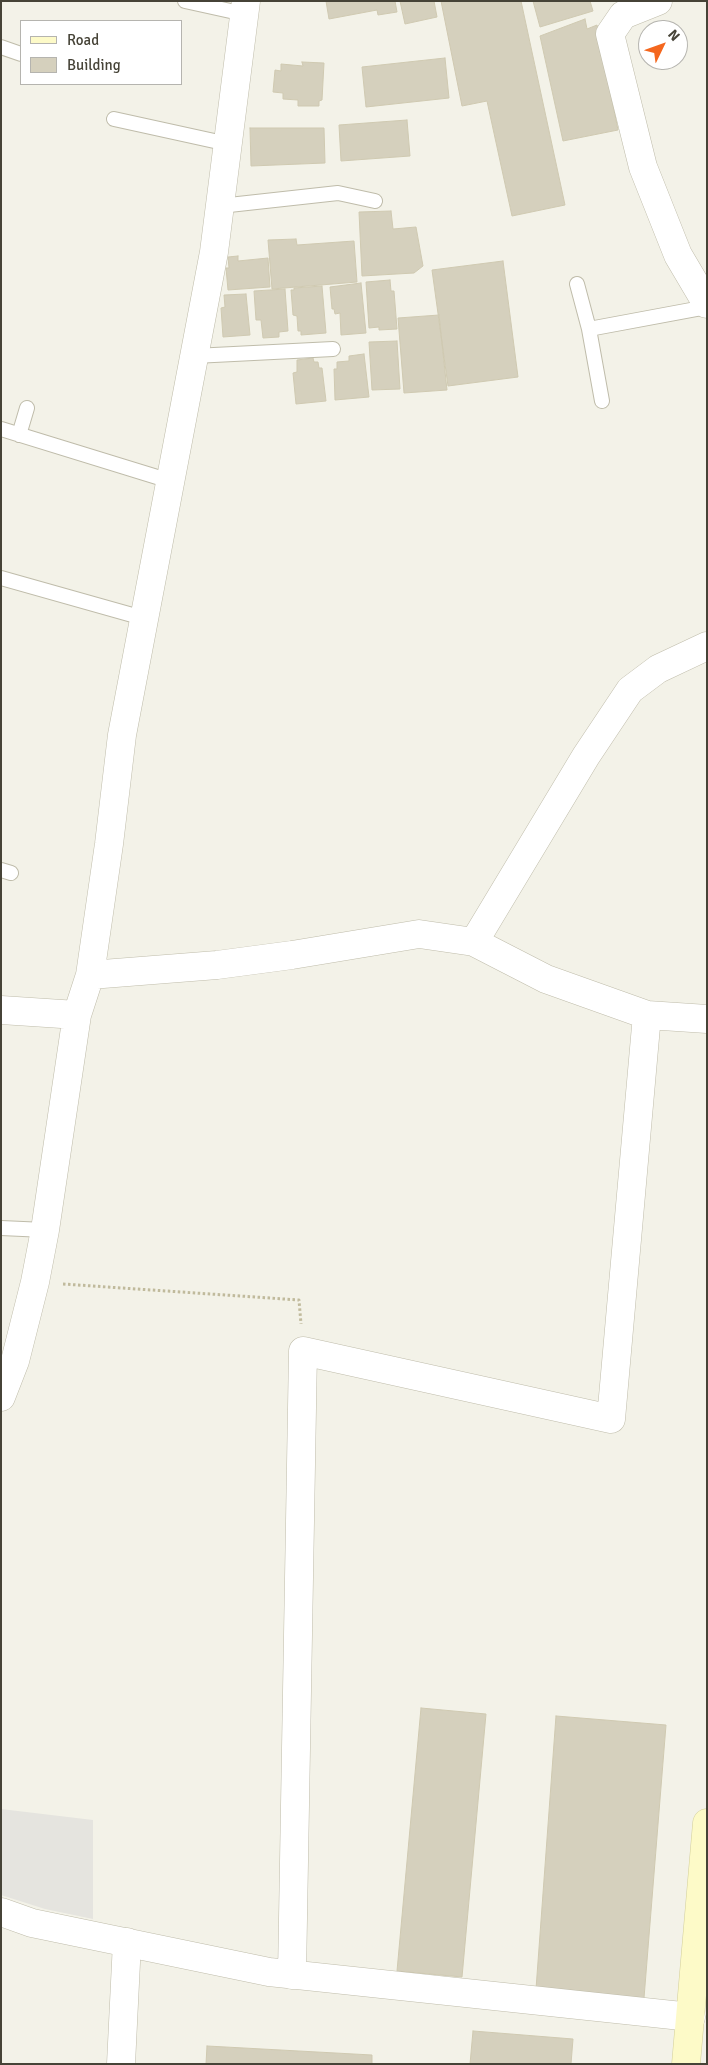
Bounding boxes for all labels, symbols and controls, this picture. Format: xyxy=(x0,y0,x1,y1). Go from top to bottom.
legend xyxy=(20,20,182,85)
north arrow xyxy=(638,20,688,70)
text: N xyxy=(664,26,683,45)
text: Road xyxy=(67,31,99,49)
text: Building xyxy=(67,56,121,74)

